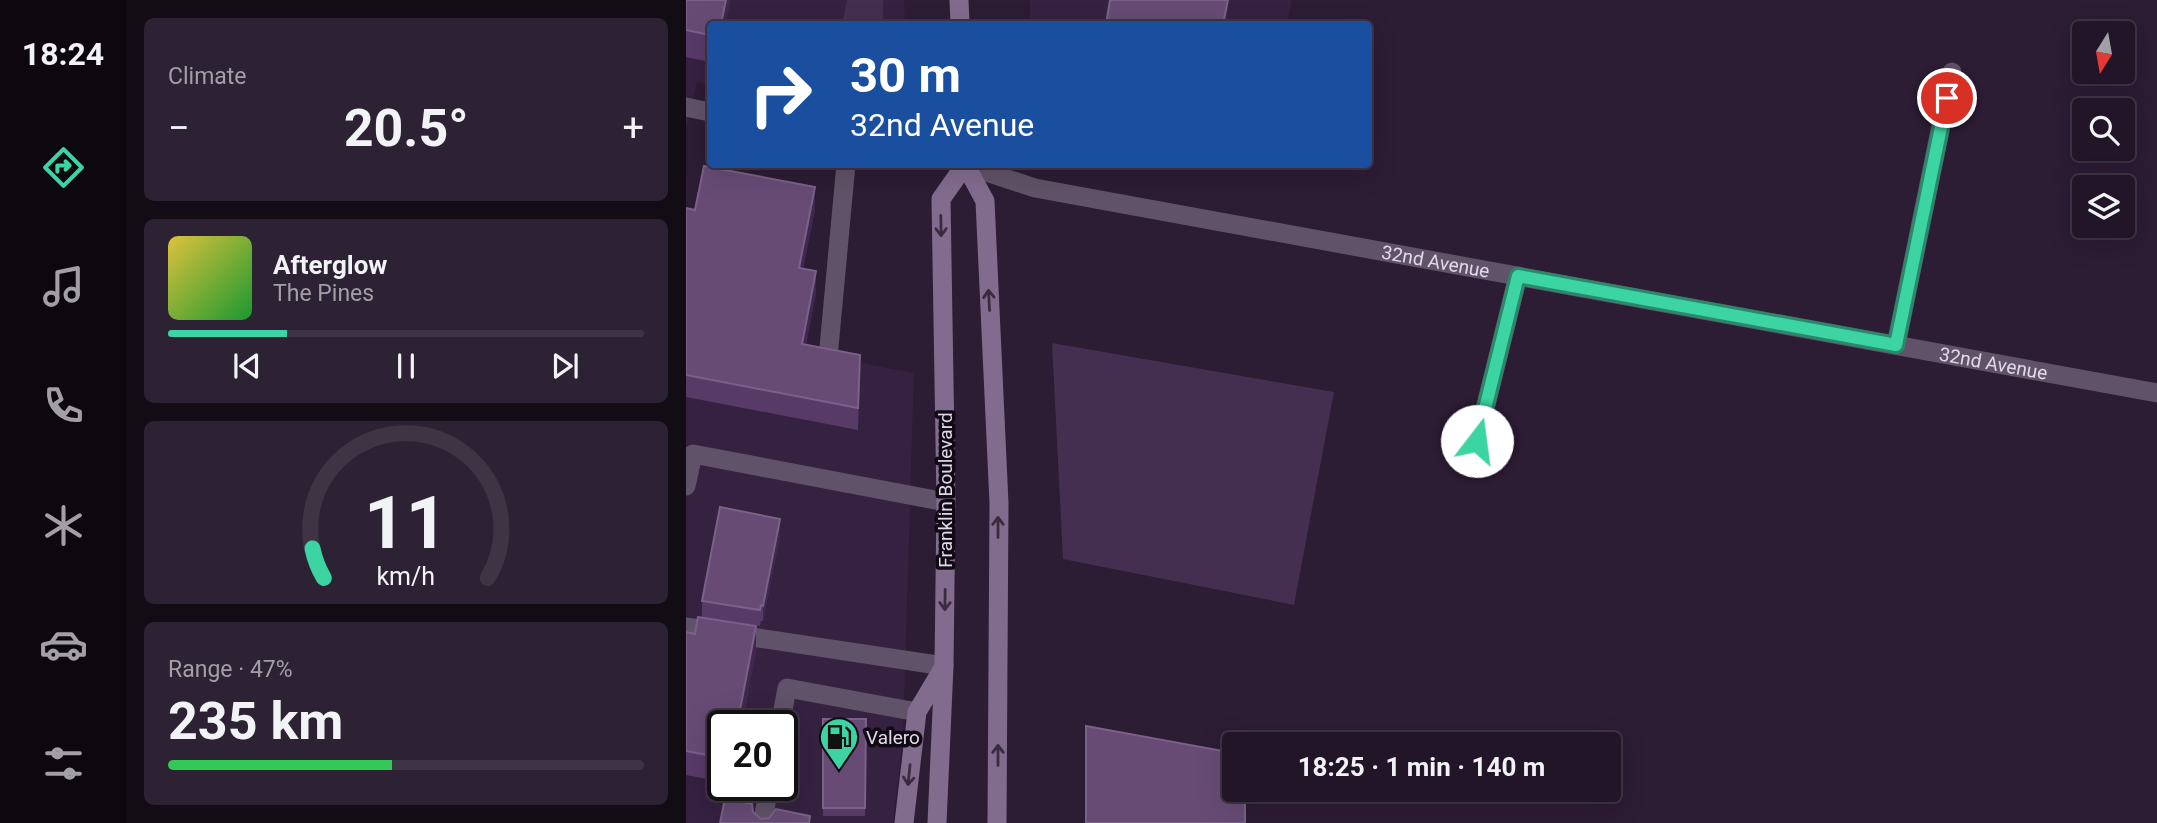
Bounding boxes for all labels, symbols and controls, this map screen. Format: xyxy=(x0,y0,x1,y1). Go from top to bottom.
north arrow xyxy=(2072,21,2135,84)
map controls xyxy=(2072,21,2135,238)
text: 18:24 xyxy=(22,35,104,73)
text: 30 m xyxy=(850,47,961,104)
icon: right xyxy=(735,49,826,140)
text: Climate xyxy=(168,63,247,90)
pin xyxy=(1917,68,1977,128)
icon: arrive xyxy=(1928,79,1966,117)
text: 20.5° xyxy=(344,98,469,159)
button: search xyxy=(2072,98,2135,161)
text: − xyxy=(168,106,190,150)
text: + xyxy=(622,106,644,150)
text: 32nd Avenue xyxy=(850,106,1034,144)
icon: directions xyxy=(39,143,88,192)
button: layers xyxy=(2072,175,2135,238)
one-way arrow xyxy=(934,214,948,237)
street label: 32nd Avenue xyxy=(1380,240,1492,282)
text: Afterglow xyxy=(273,250,387,280)
icon: music xyxy=(39,262,88,311)
text: The Pines xyxy=(273,280,374,307)
one-way arrow xyxy=(983,289,996,312)
street label: 32nd Avenue xyxy=(1938,342,2049,384)
icon: previous xyxy=(228,347,266,385)
icon: pause xyxy=(387,347,425,385)
icon: next xyxy=(546,347,584,385)
icon: phone xyxy=(39,381,88,430)
position arrow xyxy=(1440,404,1514,478)
street label: Franklin Boulevard xyxy=(934,412,957,568)
text: 11 xyxy=(364,481,448,567)
icon: climate xyxy=(39,501,88,550)
one-way arrow xyxy=(991,516,1005,539)
text: km/h xyxy=(377,562,435,591)
one-way arrow xyxy=(938,588,952,611)
icon: car xyxy=(39,620,88,669)
text: Range · 47% xyxy=(168,656,293,683)
text: 235 km xyxy=(168,691,343,752)
speed limit sign: 20 xyxy=(707,710,798,801)
fuel station icon: Valero xyxy=(818,716,860,771)
place label: Valero xyxy=(866,726,920,749)
icon: filters xyxy=(39,739,88,788)
one-way arrow xyxy=(991,744,1005,767)
text: 18:25 · 1 min · 140 m xyxy=(1298,752,1545,782)
one-way arrow xyxy=(903,763,916,786)

